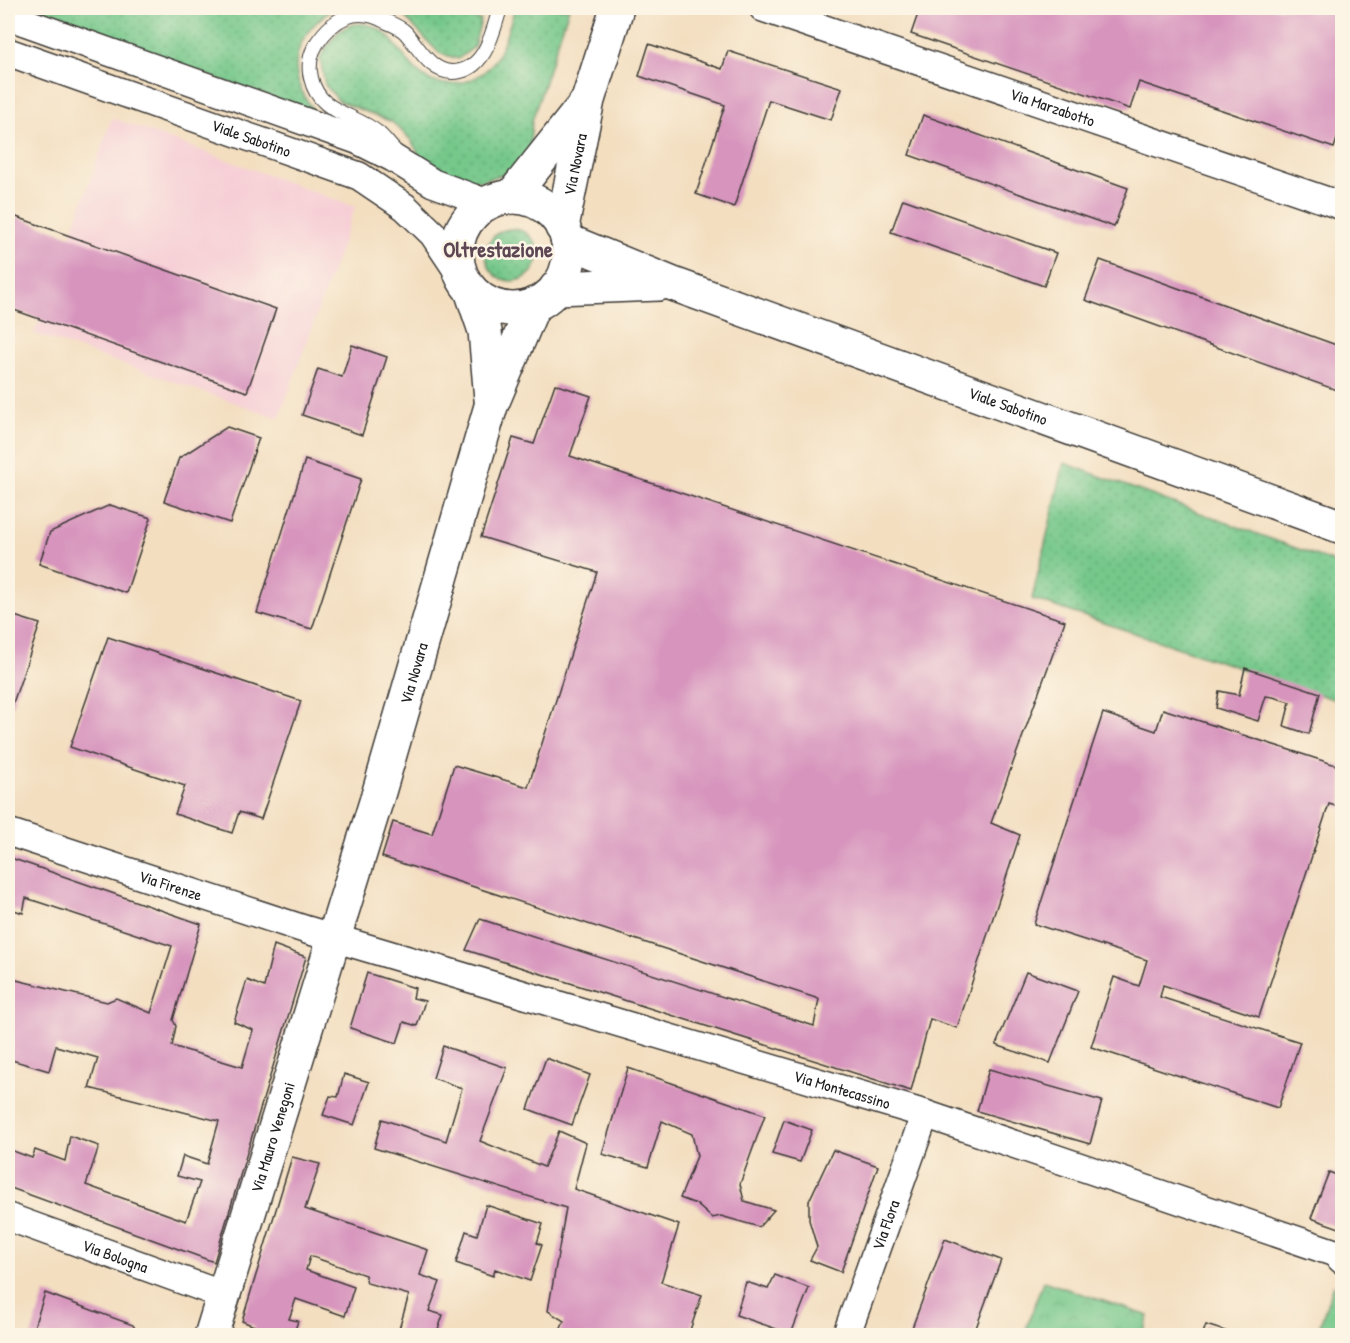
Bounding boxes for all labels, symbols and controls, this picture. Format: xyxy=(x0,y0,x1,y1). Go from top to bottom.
street label: Via Marzabotto xyxy=(1007,82,1098,132)
street label: Viale Sabotino xyxy=(209,114,294,162)
street label: Via Novara xyxy=(558,131,592,197)
district label: Oltrestazione xyxy=(443,234,553,264)
street label: Viale Sabotino xyxy=(965,381,1051,430)
street label: Via Novara xyxy=(394,640,433,706)
street label: Via Firenze xyxy=(136,865,205,906)
street label: Via Montecassino xyxy=(791,1065,894,1114)
street label: Via Mauro Venegoni xyxy=(245,1079,300,1195)
street label: Via Flora xyxy=(867,1197,905,1253)
street label: Via Bologna xyxy=(79,1234,151,1278)

